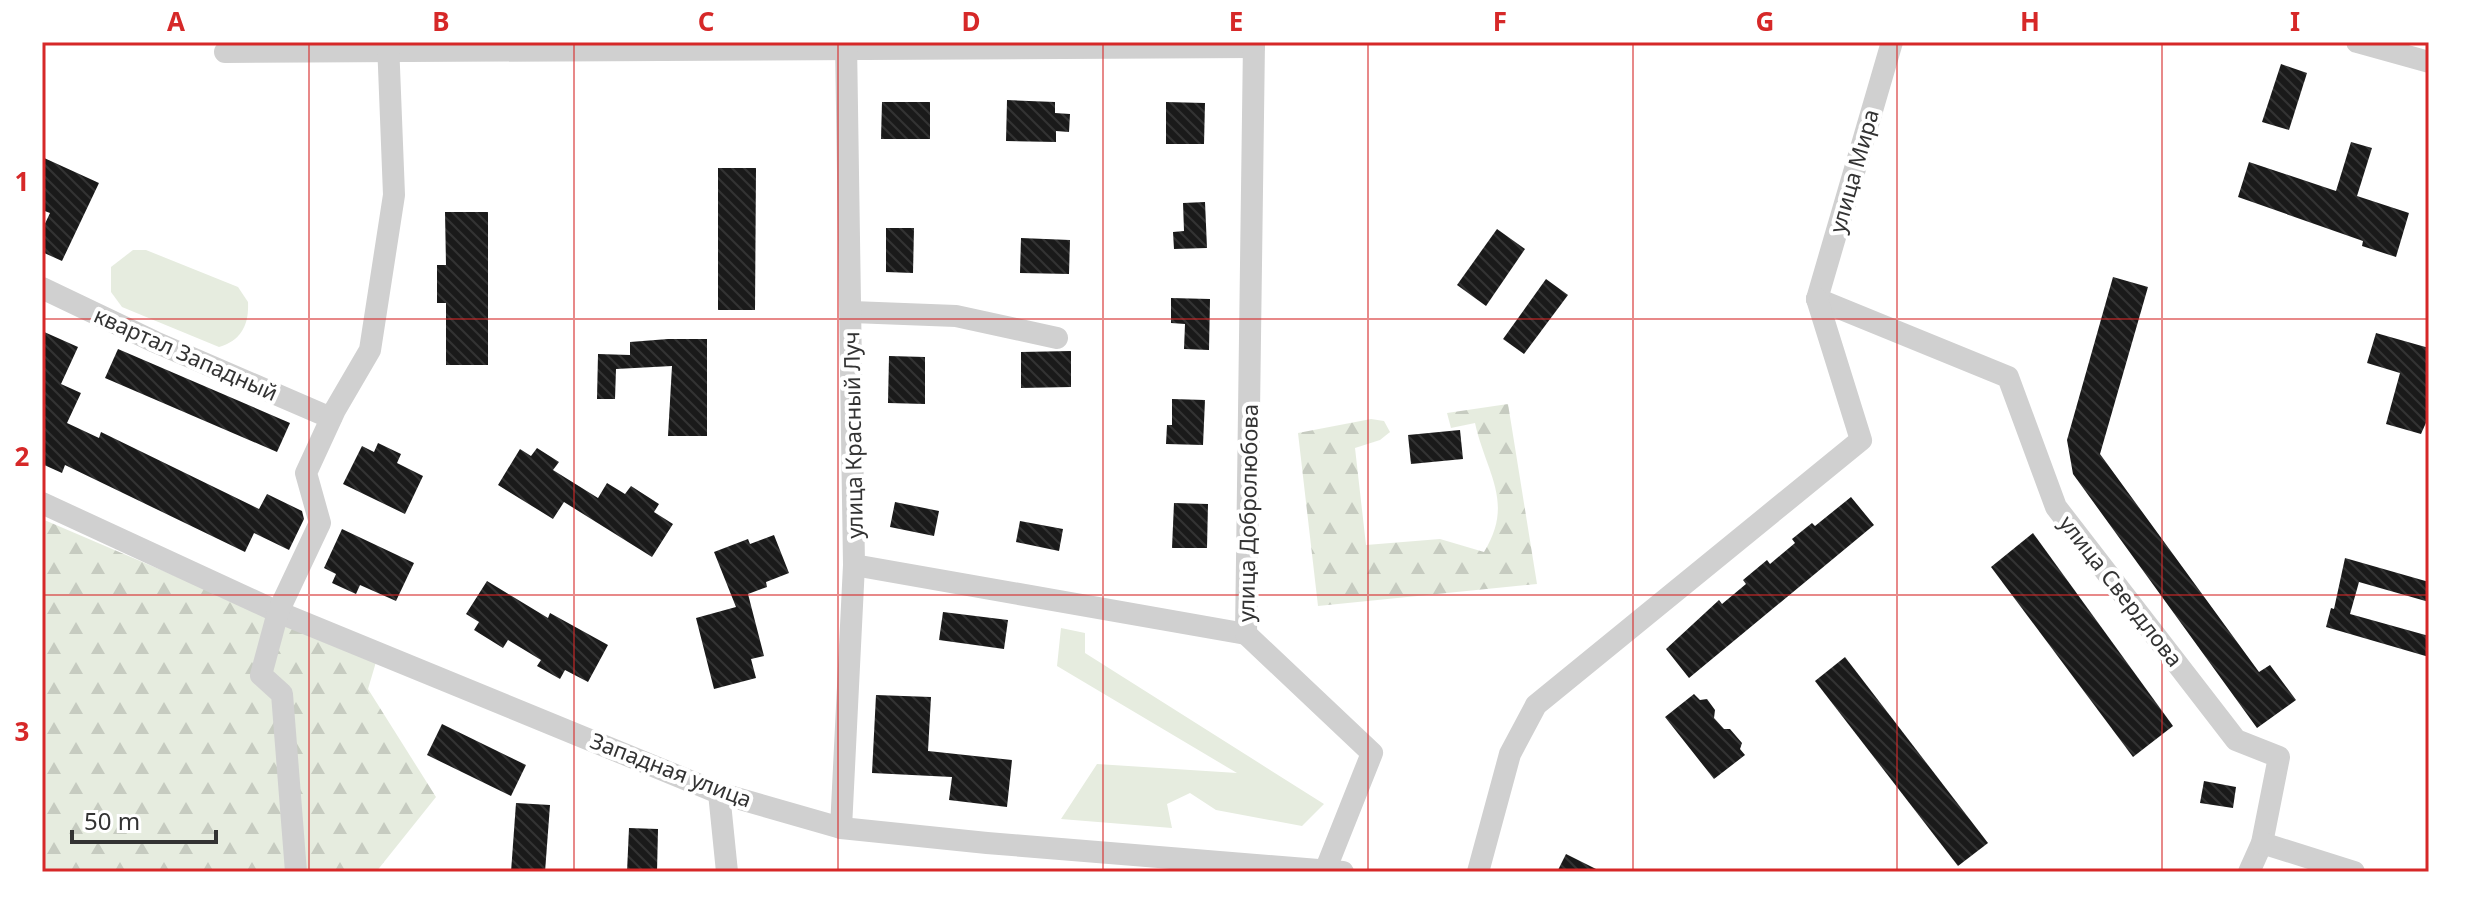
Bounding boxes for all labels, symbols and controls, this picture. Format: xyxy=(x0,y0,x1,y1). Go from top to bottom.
text: A xyxy=(167,3,185,39)
text: B xyxy=(432,3,450,39)
text: C xyxy=(698,3,714,39)
text: D xyxy=(961,3,981,39)
text: E xyxy=(1229,3,1243,39)
text: F xyxy=(1493,3,1507,39)
text: G xyxy=(1756,3,1774,39)
text: H xyxy=(2020,3,2040,39)
text: I xyxy=(2290,3,2300,39)
street label: улица Мира xyxy=(1821,105,1885,236)
text: 1 xyxy=(15,163,29,199)
street label: квартал Западный xyxy=(90,299,283,407)
street label: улица Красный Луч xyxy=(835,331,869,539)
street label: улица Добролюбова xyxy=(1230,404,1264,622)
text: 2 xyxy=(15,438,30,474)
street label: улица Свердлова xyxy=(2053,508,2190,672)
text: 3 xyxy=(15,713,29,749)
street label: Западная улица xyxy=(586,725,756,814)
scale bar xyxy=(72,794,216,844)
text: 50 m xyxy=(84,804,140,837)

